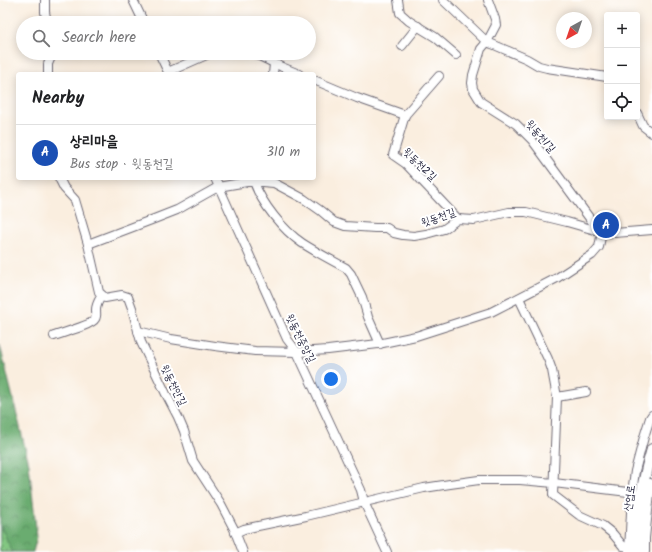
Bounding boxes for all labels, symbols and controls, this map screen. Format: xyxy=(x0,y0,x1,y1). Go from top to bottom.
north arrow xyxy=(556,12,592,48)
map controls xyxy=(604,12,640,120)
button: + xyxy=(604,12,640,48)
search box xyxy=(16,16,316,60)
text: Search here xyxy=(62,26,136,50)
icon: search xyxy=(30,27,52,49)
button: − xyxy=(604,48,640,84)
button: locate xyxy=(604,84,640,120)
text: Nearby xyxy=(32,85,84,112)
street label: 윗동천1길 xyxy=(521,116,560,157)
text: 상리마을 xyxy=(70,130,118,154)
text: A xyxy=(41,142,49,163)
text: 310 m xyxy=(266,142,300,163)
street label: 윗동천2길 xyxy=(398,144,441,186)
text: Bus stop · 윗동천길 xyxy=(70,154,173,175)
street label: 윗동천길 xyxy=(419,203,458,232)
pin: A xyxy=(593,210,619,240)
street label: 윗동천중앙길 xyxy=(280,311,320,366)
street label: 윗동천안길 xyxy=(155,362,191,409)
your location xyxy=(321,369,341,389)
street label: 산업로 xyxy=(619,484,641,513)

